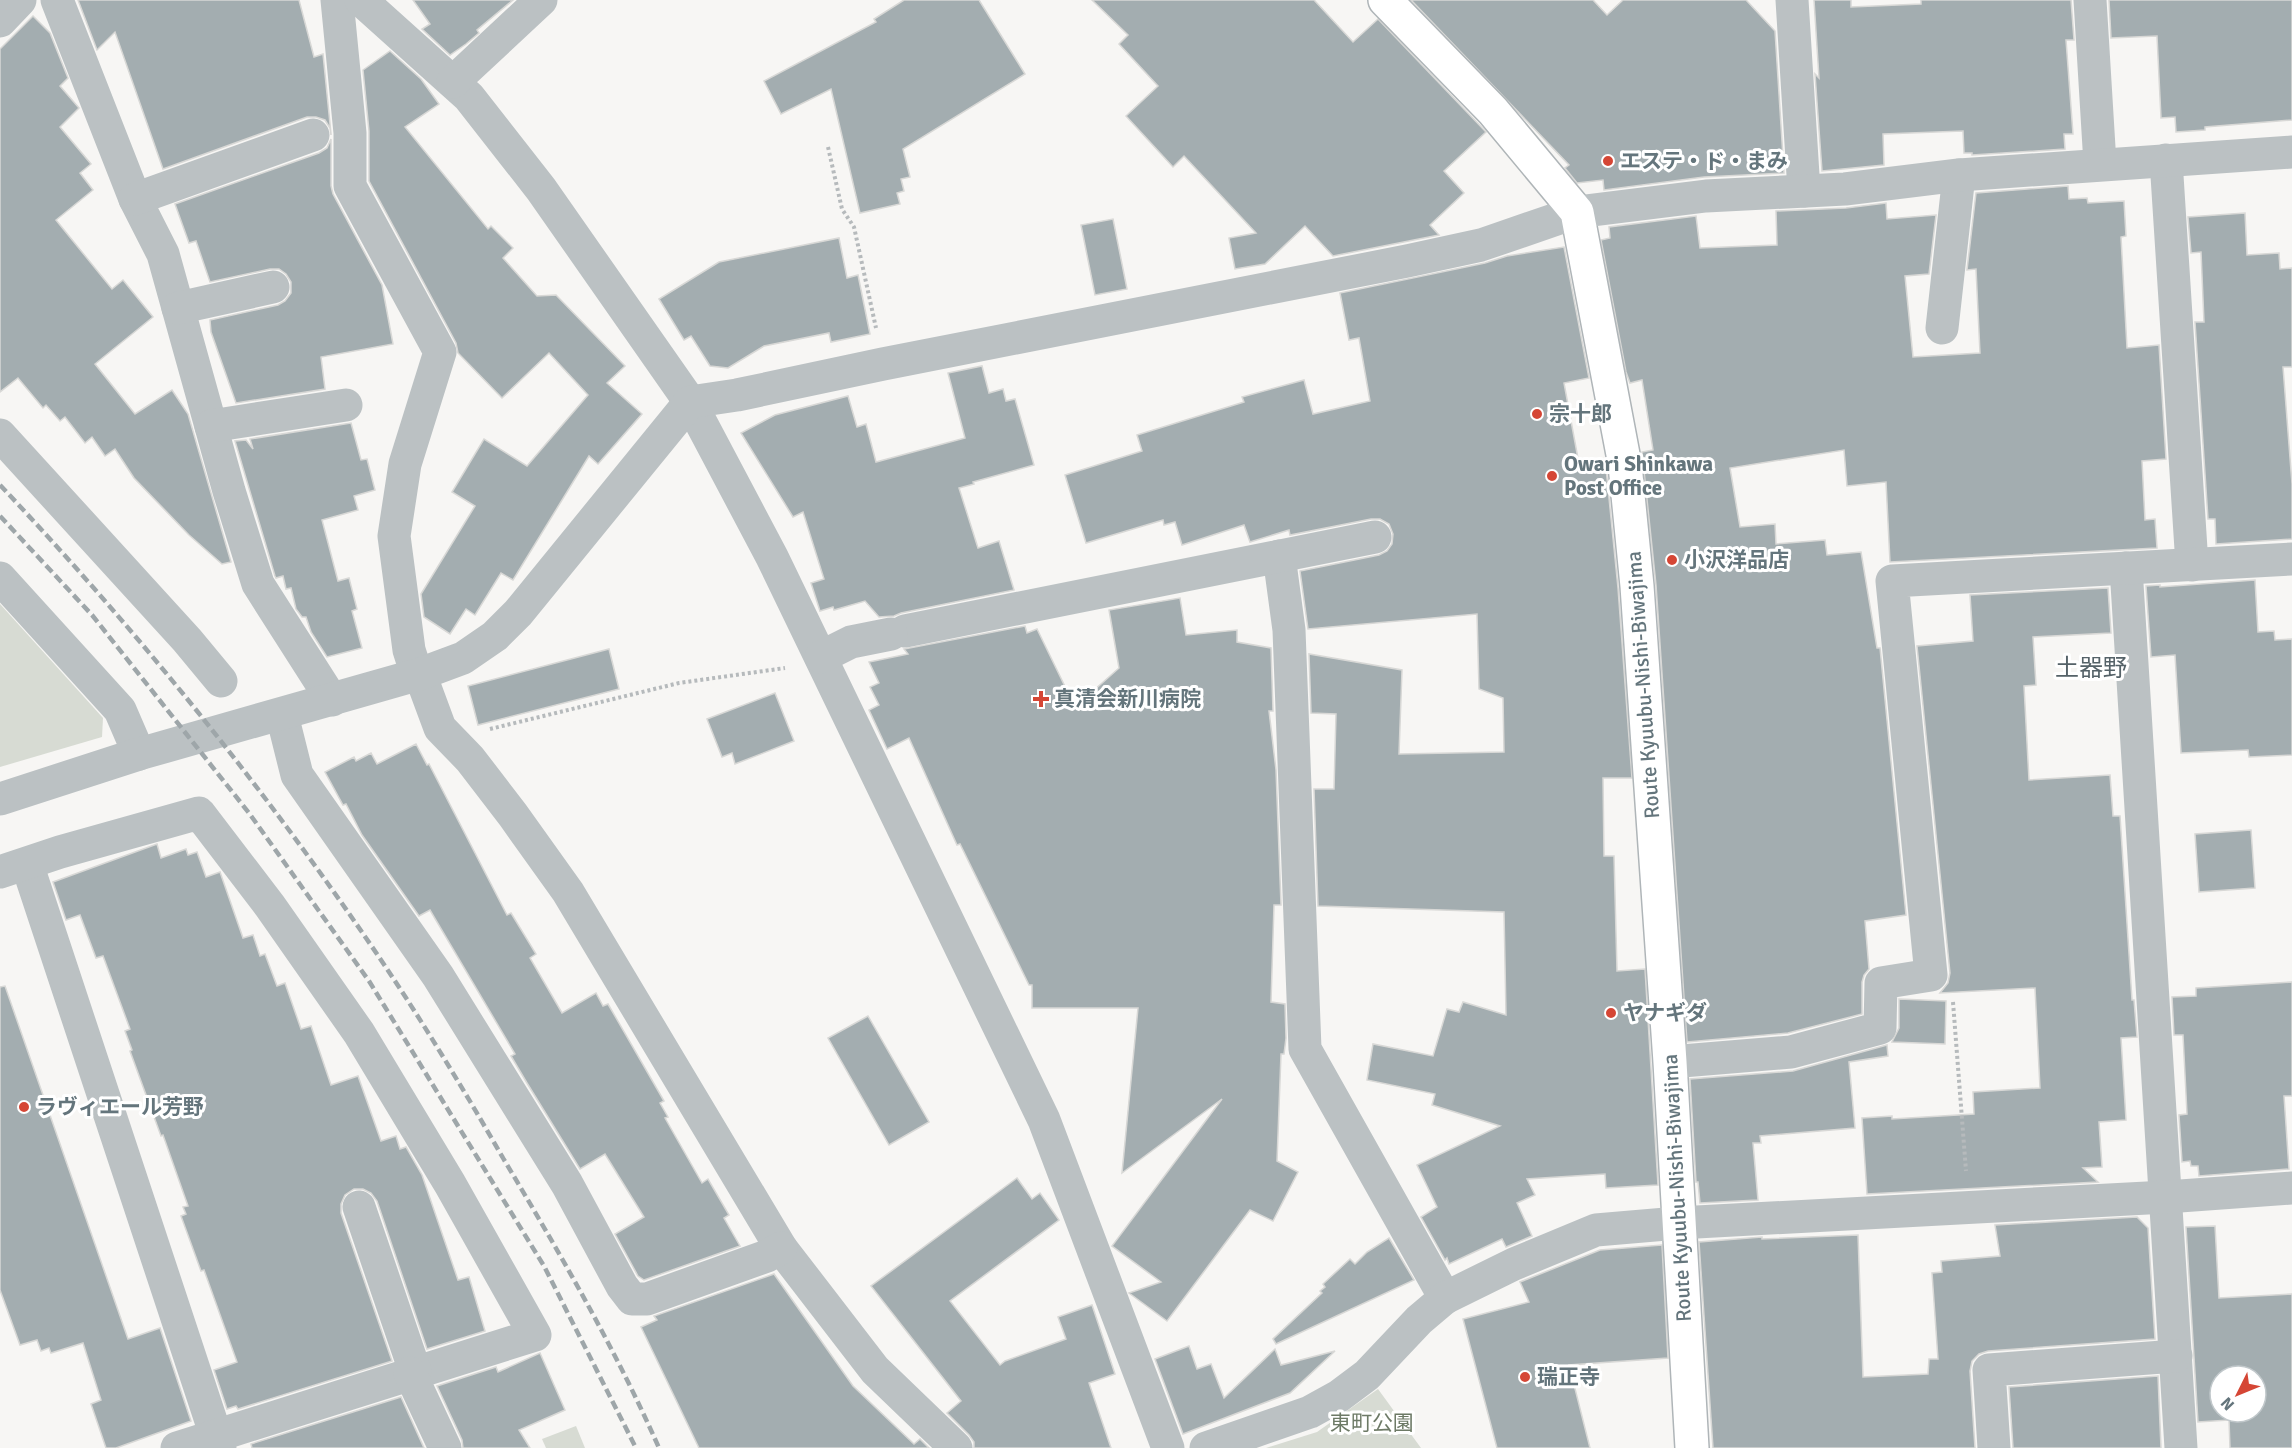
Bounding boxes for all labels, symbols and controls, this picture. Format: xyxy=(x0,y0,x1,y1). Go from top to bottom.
place label: エステ・ド・まみ xyxy=(1620,148,1788,174)
marker: エステ・ド・まみ xyxy=(1601,154,1615,168)
place label: 宗十郎 xyxy=(1549,401,1612,427)
marker: 宗十郎 xyxy=(1530,407,1544,421)
place label: Owari Shinkawa Post Office xyxy=(1564,451,1713,501)
marker: Owari Shinkawa Post Office xyxy=(1545,469,1559,483)
place label: 小沢洋品店 xyxy=(1684,547,1789,573)
street label: Route Kyuubu-Nishi-Biwajima xyxy=(1621,550,1665,820)
marker: 小沢洋品店 xyxy=(1665,553,1679,567)
district label: 土器野 xyxy=(2055,653,2127,683)
place label: 真清会新川病院 xyxy=(1054,686,1201,712)
marker: 真清会新川病院 xyxy=(1032,690,1050,708)
place label: ヤナギダ xyxy=(1623,1000,1707,1026)
marker: ヤナギダ xyxy=(1604,1006,1618,1020)
street label: Route Kyuubu-Nishi-Biwajima xyxy=(1657,1053,1697,1323)
place label: ラヴィエール芳野 xyxy=(36,1094,204,1120)
marker: ラヴィエール芳野 xyxy=(17,1100,31,1114)
place label: 瑞正寺 xyxy=(1537,1364,1600,1390)
north arrow xyxy=(2208,1364,2268,1424)
marker: 瑞正寺 xyxy=(1518,1370,1532,1384)
text: N xyxy=(2217,1393,2239,1414)
park label: 東町公園 xyxy=(1330,1410,1414,1436)

